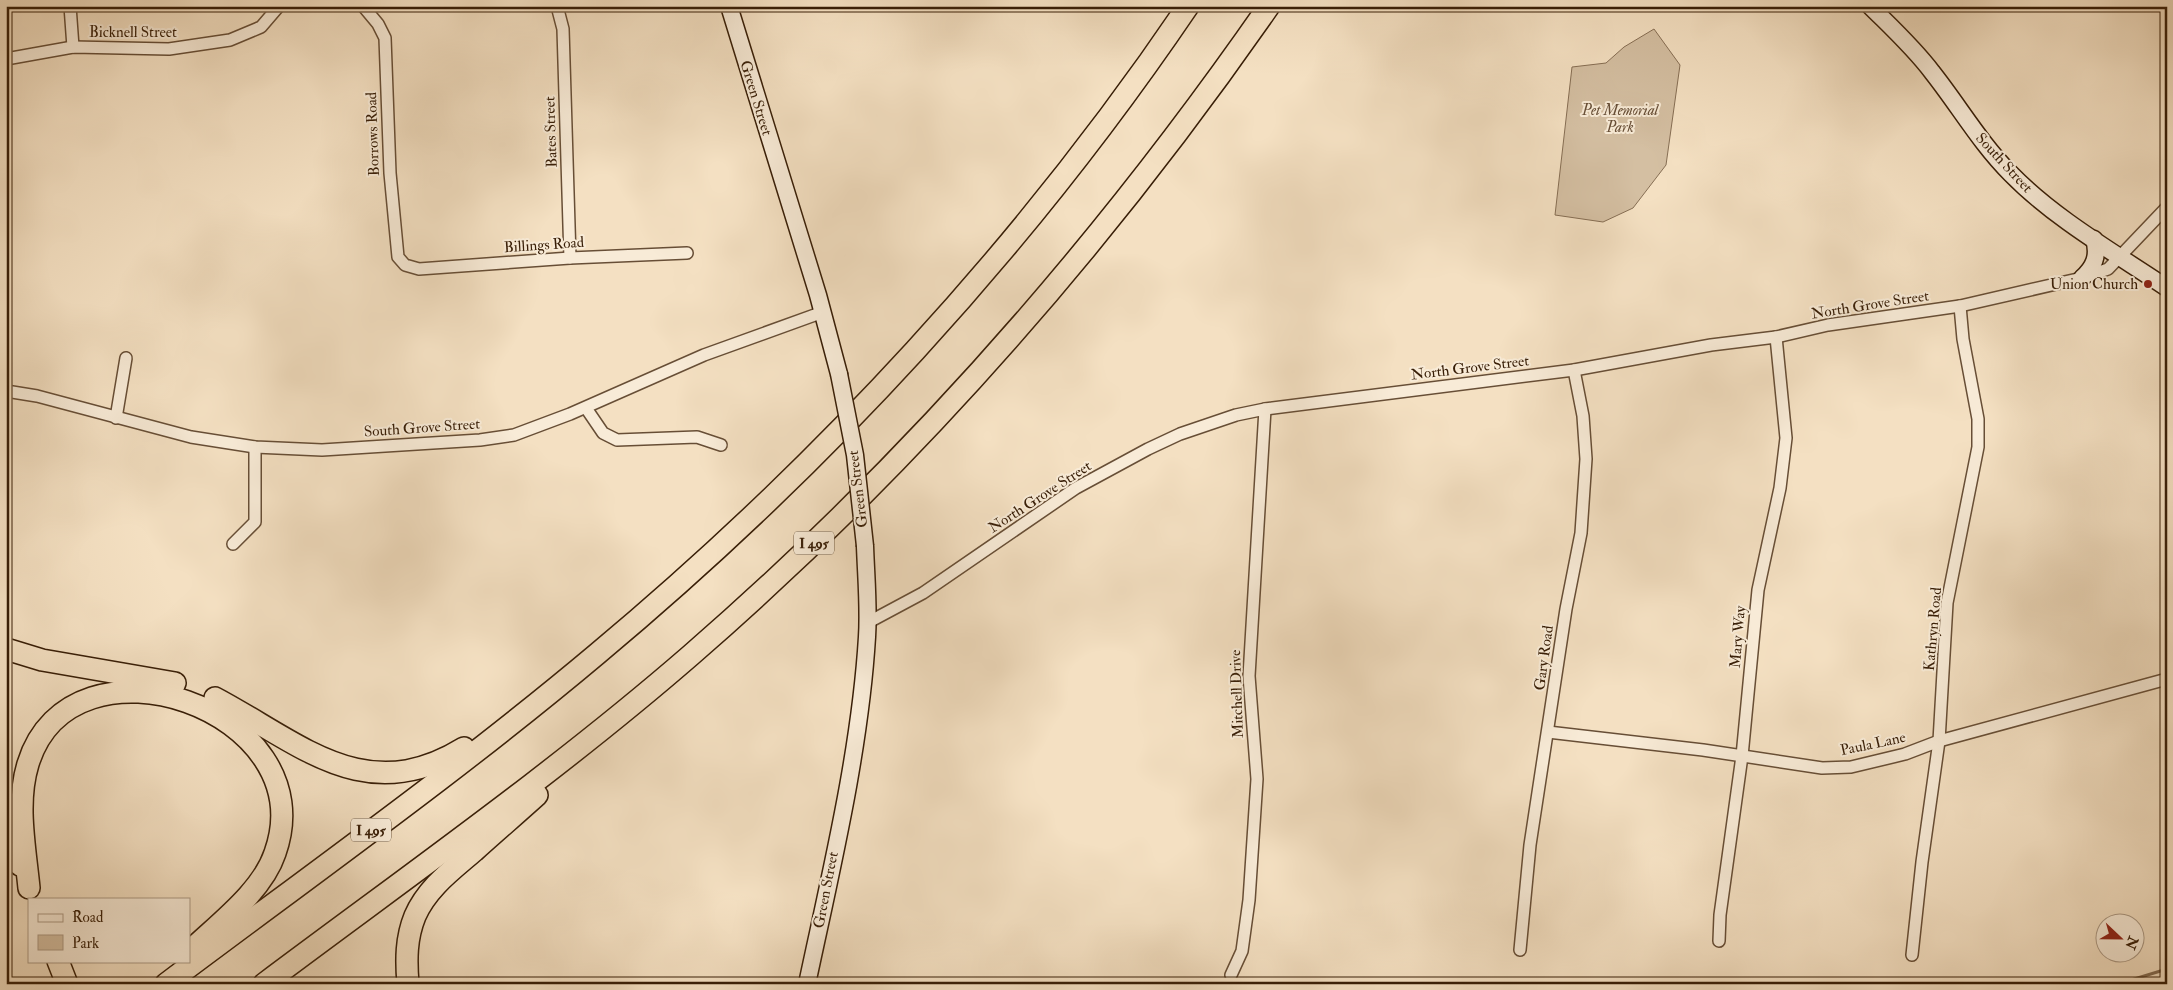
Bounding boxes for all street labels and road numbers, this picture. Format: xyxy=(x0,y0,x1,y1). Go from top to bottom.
street label: Bicknell Street xyxy=(89,23,177,42)
street label: Green Street xyxy=(736,58,776,138)
street label: Borrows Road xyxy=(362,91,384,176)
street label: Bates Street xyxy=(540,96,562,168)
street label: South Street xyxy=(1971,129,2037,197)
street label: Billings Road xyxy=(503,233,585,257)
street label: North Grove Street xyxy=(1810,286,1930,324)
street label: North Grove Street xyxy=(1410,351,1530,385)
street label: South Grove Street xyxy=(363,414,481,442)
street label: Green Street xyxy=(844,449,872,529)
street label: North Grove Street xyxy=(985,457,1095,537)
road number: I 495 xyxy=(794,532,834,554)
street label: Kathryn Road xyxy=(1920,586,1946,672)
street label: Mary Way xyxy=(1726,605,1750,669)
street label: Gary Road xyxy=(1530,624,1558,692)
street label: Mitchell Drive xyxy=(1226,649,1248,739)
street label: Paula Lane xyxy=(1838,728,1908,760)
road number: I 495 xyxy=(351,818,391,842)
street label: Green Street xyxy=(809,850,843,930)

